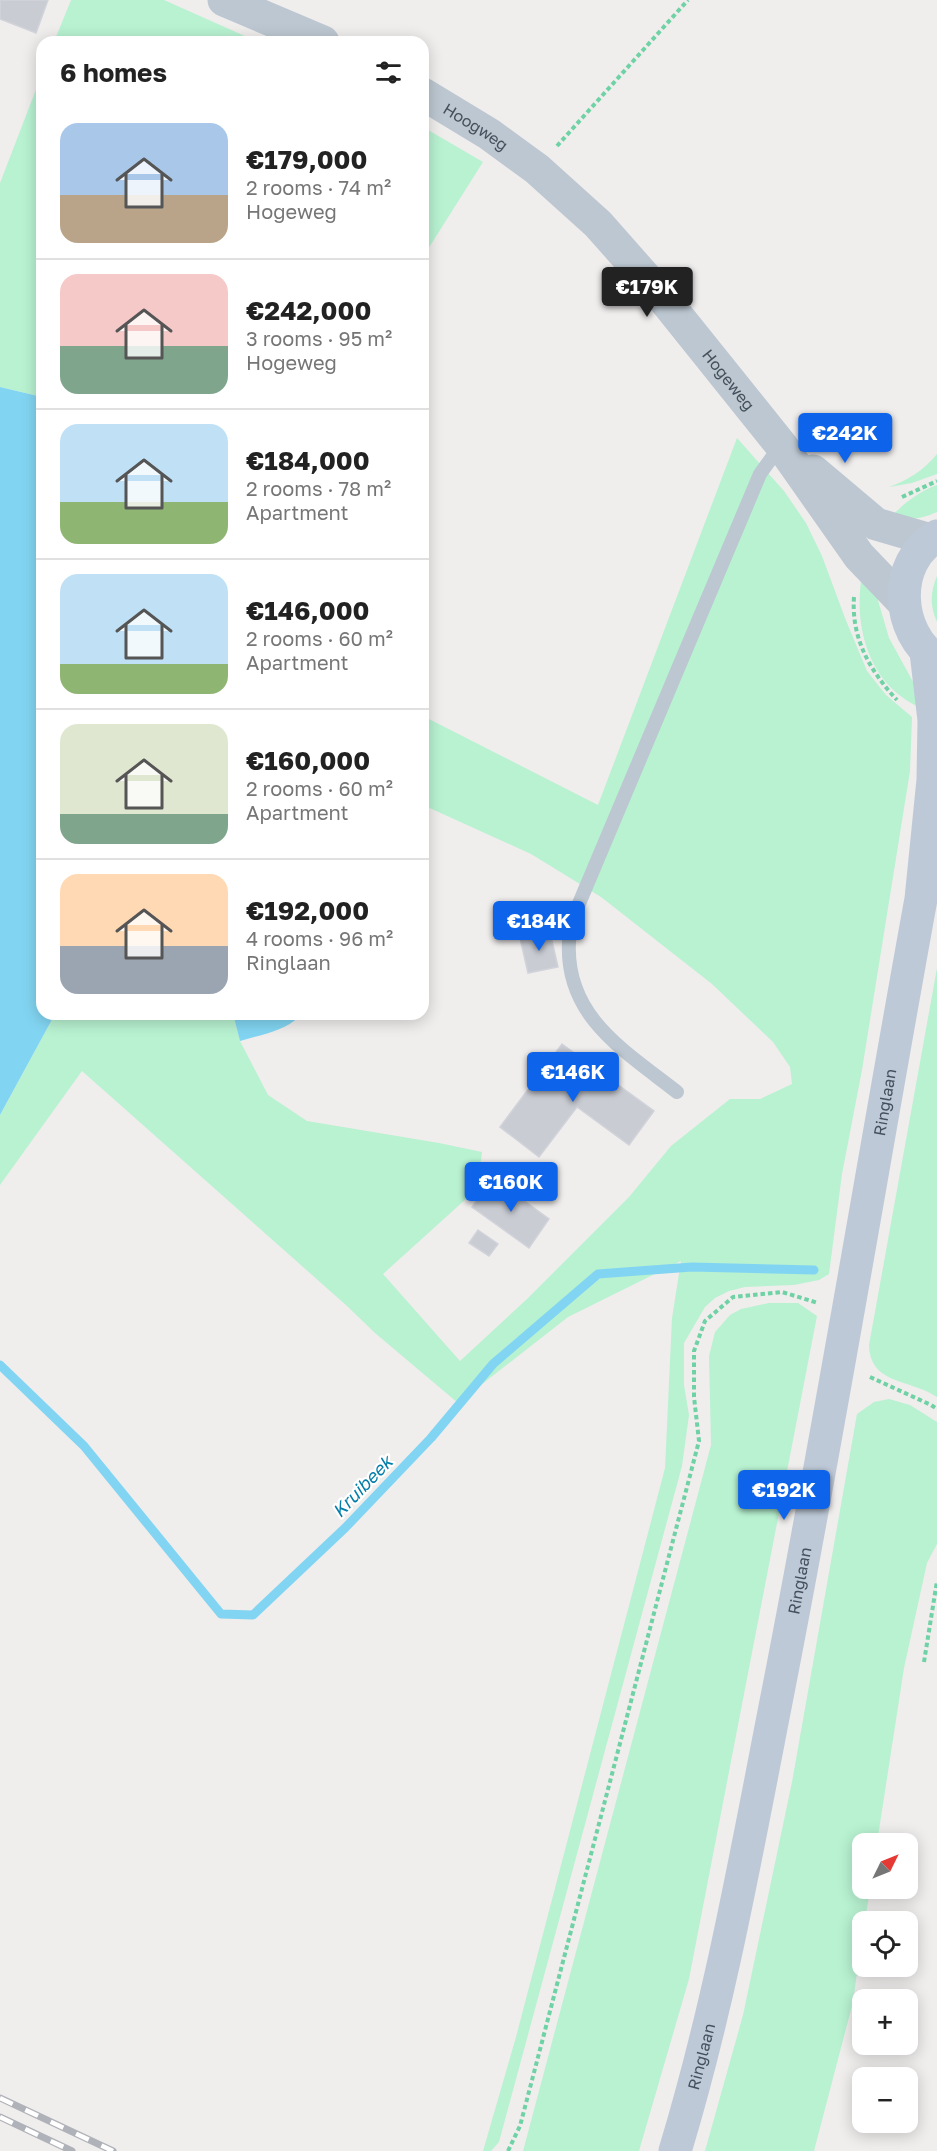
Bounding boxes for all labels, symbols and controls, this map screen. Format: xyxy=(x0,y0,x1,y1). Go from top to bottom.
icon: filters xyxy=(372,56,405,89)
text: 6 homes xyxy=(60,57,167,88)
street label: Hoogweg xyxy=(440,99,512,155)
text: €179,000 xyxy=(246,144,367,175)
icon: home xyxy=(108,147,180,219)
text: 2 rooms · 74 m² xyxy=(246,175,391,199)
text: Hogeweg xyxy=(246,199,337,223)
pin: €179K xyxy=(605,267,689,318)
text: €179K xyxy=(616,274,678,298)
text: €242,000 xyxy=(246,295,371,326)
icon: home xyxy=(108,298,180,370)
text: 3 rooms · 95 m² xyxy=(246,326,392,350)
street label: Hogeweg xyxy=(698,345,759,414)
text: Hogeweg xyxy=(246,350,337,374)
pin: €242K xyxy=(803,413,887,464)
text: €242K xyxy=(812,420,878,444)
text: €184,000 xyxy=(246,445,370,476)
icon: home xyxy=(108,448,180,520)
text: 2 rooms · 78 m² xyxy=(246,476,391,500)
text: Apartment xyxy=(246,500,349,524)
text: €146,000 xyxy=(246,595,370,626)
icon: home xyxy=(108,598,180,670)
text: 2 rooms · 60 m² xyxy=(246,626,393,650)
text: Apartment xyxy=(246,650,349,674)
text: €160,000 xyxy=(246,745,370,776)
icon: home xyxy=(108,748,180,820)
text: 2 rooms · 60 m² xyxy=(246,776,393,800)
text: Apartment xyxy=(246,800,349,824)
text: €192,000 xyxy=(246,895,369,926)
icon: home xyxy=(108,898,180,970)
pin: €184K xyxy=(497,901,581,952)
text: €184K xyxy=(507,908,571,932)
text: 4 rooms · 96 m² xyxy=(246,926,393,950)
text: Ringlaan xyxy=(246,950,331,974)
pin: €146K xyxy=(531,1052,615,1103)
text: €146K xyxy=(541,1059,605,1083)
street label: Ringlaan xyxy=(869,1067,900,1137)
pin: €160K xyxy=(469,1162,553,1213)
text: €160K xyxy=(479,1169,543,1193)
water label: Kruibeek xyxy=(327,1449,398,1521)
pin: €192K xyxy=(742,1470,826,1521)
text: €192K xyxy=(752,1477,816,1501)
street label: Ringlaan xyxy=(783,1545,815,1616)
north arrow xyxy=(852,1833,918,1899)
map controls xyxy=(852,1833,918,2133)
button: locate xyxy=(852,1911,918,1977)
button: + xyxy=(852,1989,918,2055)
street label: Ringlaan xyxy=(683,2021,719,2092)
button: − xyxy=(852,2067,918,2133)

